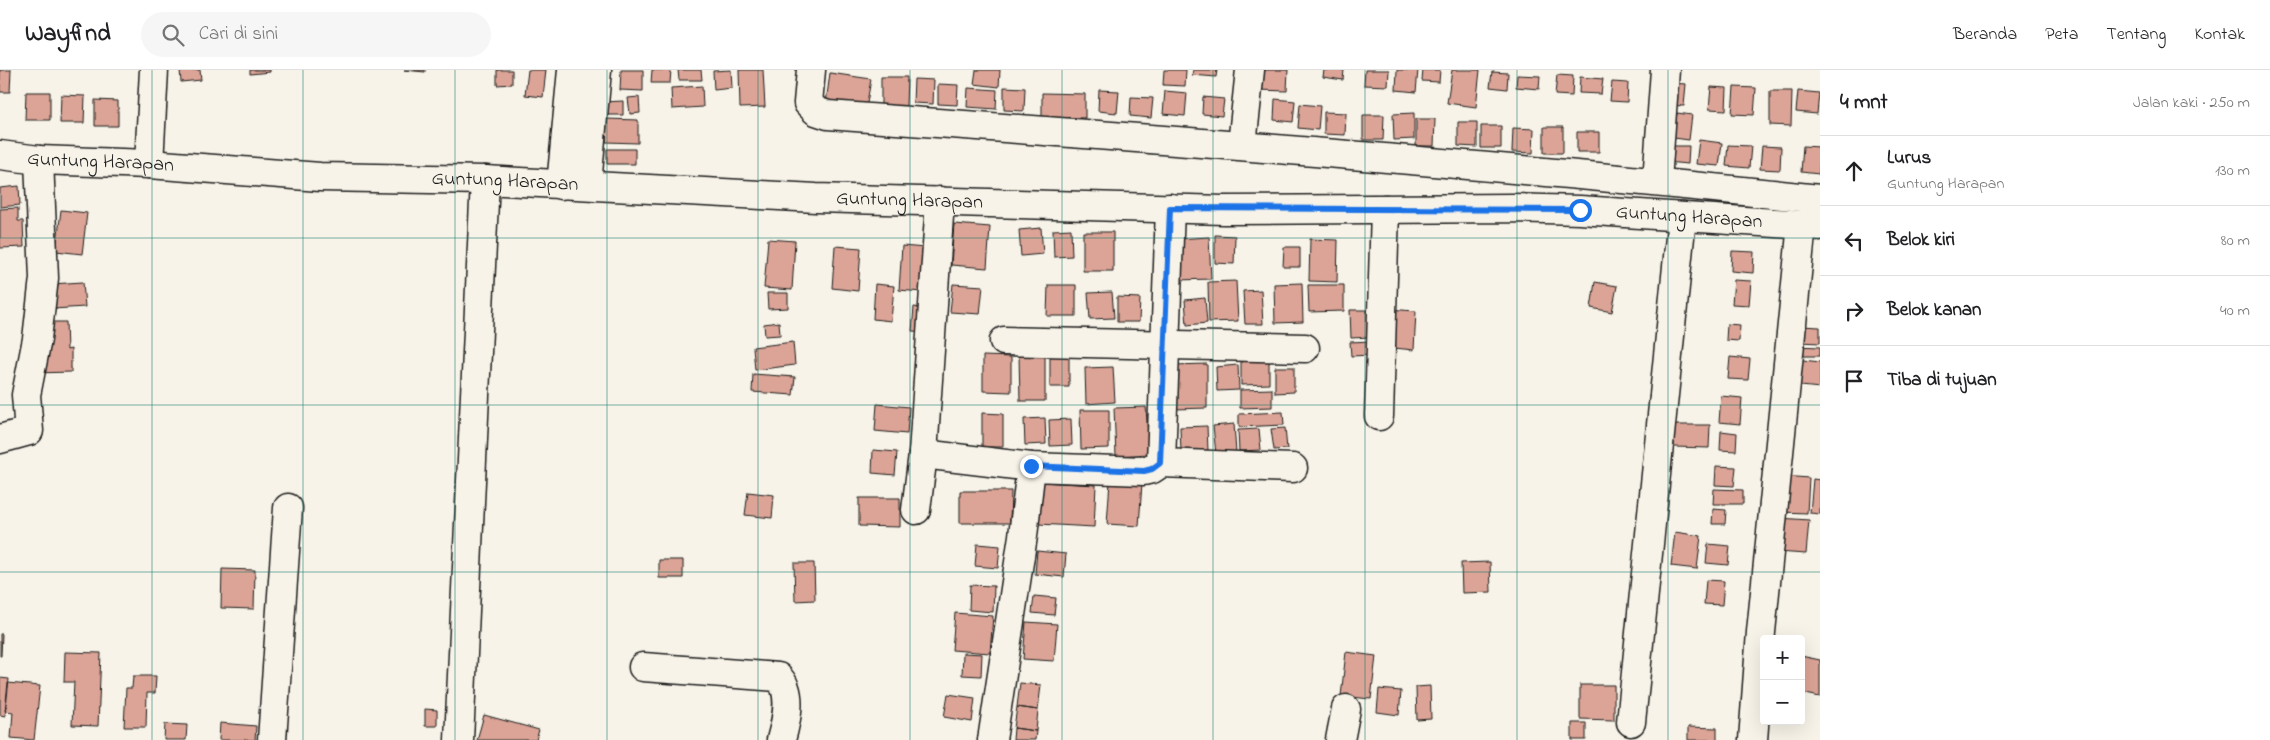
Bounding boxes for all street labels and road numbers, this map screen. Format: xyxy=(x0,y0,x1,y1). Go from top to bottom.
street label: Guntung Harapan xyxy=(26,144,175,180)
street label: Guntung Harapan xyxy=(431,165,579,200)
street label: Guntung Harapan xyxy=(836,184,983,217)
street label: Guntung Harapan xyxy=(1615,198,1763,237)

